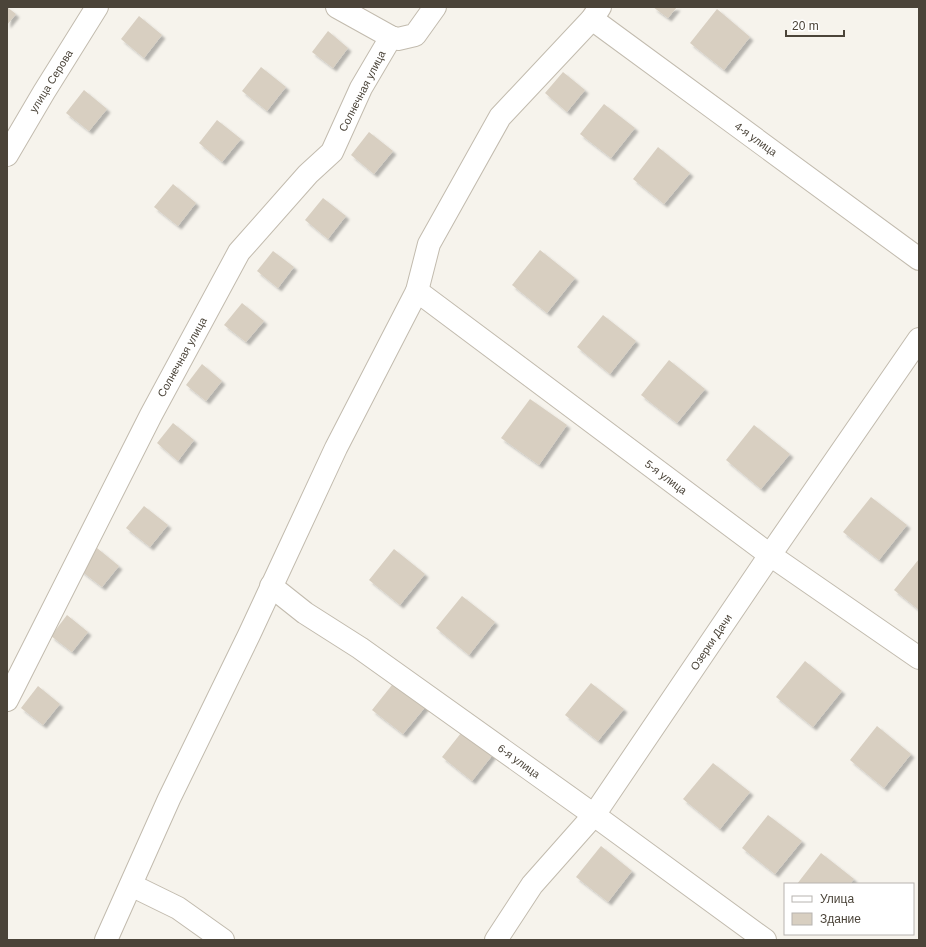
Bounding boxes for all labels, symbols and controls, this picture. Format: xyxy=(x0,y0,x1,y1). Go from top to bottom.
scale bar xyxy=(786,12,844,38)
text: 20 m xyxy=(792,19,819,33)
street label: улица Серова xyxy=(27,47,75,114)
street label: Солнечная улица xyxy=(336,48,388,133)
street label: 4-я улица xyxy=(733,120,780,159)
street label: Солнечная улица xyxy=(155,314,209,399)
street label: 5-я улица xyxy=(643,457,690,497)
street label: Озерки Дачи xyxy=(688,612,734,672)
street label: 6-я улица xyxy=(496,742,543,781)
legend xyxy=(784,883,914,935)
text: Улица xyxy=(820,892,854,906)
text: Здание xyxy=(820,912,861,926)

